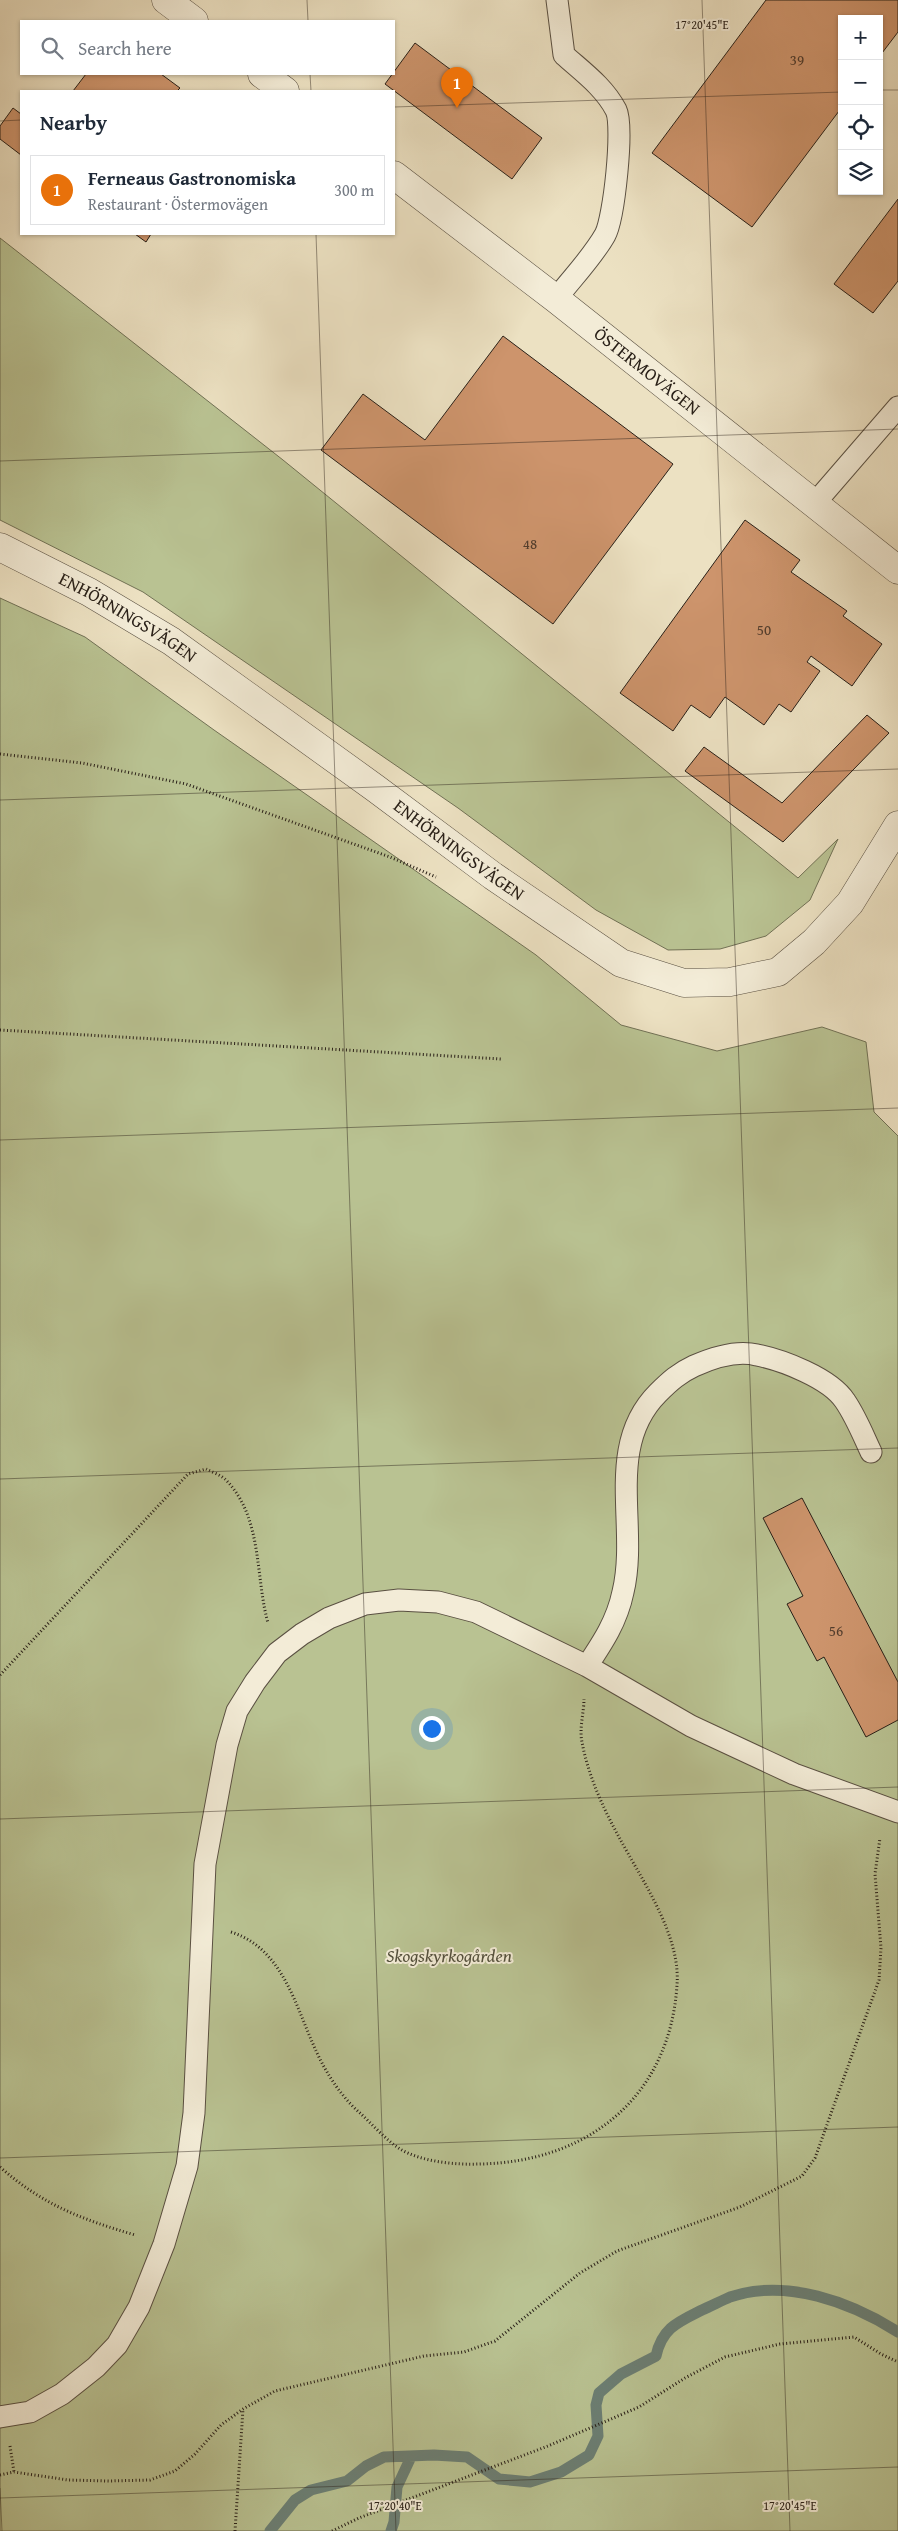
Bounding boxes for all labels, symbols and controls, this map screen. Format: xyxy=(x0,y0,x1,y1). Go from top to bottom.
map controls xyxy=(838,15,883,195)
button: + xyxy=(838,15,883,60)
text: 17°20'45"E xyxy=(675,16,729,33)
search box xyxy=(20,20,395,75)
icon: search xyxy=(38,34,66,62)
text: Search here xyxy=(78,34,172,62)
house number: 39 xyxy=(790,49,804,70)
button: − xyxy=(838,60,883,105)
pin: 1 xyxy=(441,67,473,108)
button: locate xyxy=(838,105,883,150)
text: Nearby xyxy=(40,107,107,138)
button: layers xyxy=(838,150,883,195)
text: Ferneaus Gastronomiska xyxy=(88,164,296,192)
text: 1 xyxy=(53,178,61,202)
text: 300 m xyxy=(334,178,374,202)
text: Restaurant · Östermovägen xyxy=(88,192,268,216)
street label: ÖSTERMOVÄGEN xyxy=(588,320,706,421)
house number: 48 xyxy=(523,533,537,554)
street label: ENHÖRNINGSVÄGEN xyxy=(54,565,203,669)
house number: 50 xyxy=(757,619,771,640)
street label: ENHÖRNINGSVÄGEN xyxy=(388,792,530,907)
house number: 56 xyxy=(829,1620,843,1641)
your location xyxy=(419,1716,445,1742)
park label: Skogskyrkogården xyxy=(386,1942,512,1969)
text: 17°20'40"E xyxy=(368,2497,422,2514)
text: 17°20'45"E xyxy=(763,2497,817,2514)

